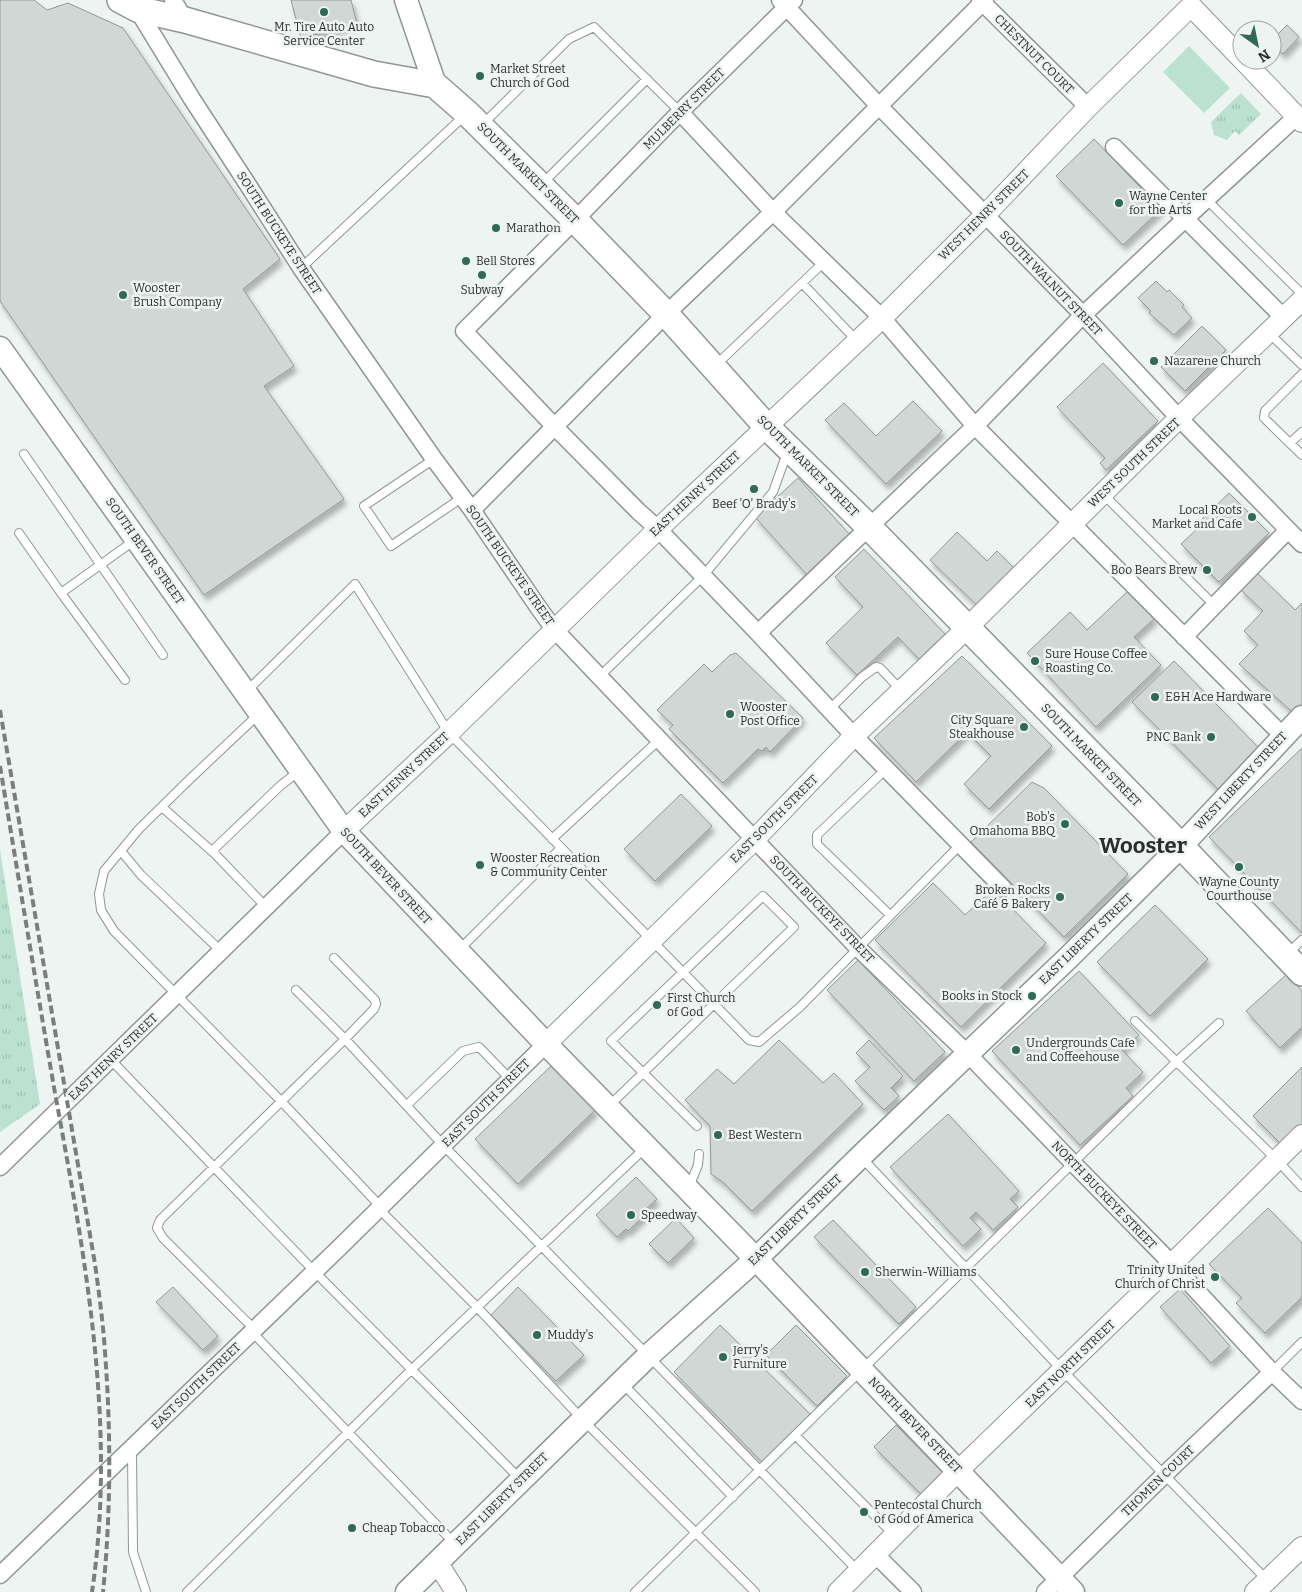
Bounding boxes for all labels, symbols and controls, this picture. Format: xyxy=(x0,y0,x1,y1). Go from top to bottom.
marker: Mr. Tire Auto Auto Service Center xyxy=(318,6,330,18)
street label: CHESTNUT COURT xyxy=(992,12,1076,96)
place label: Mr. Tire Auto Auto Service Center xyxy=(274,20,374,48)
north arrow xyxy=(1232,20,1282,70)
text: N xyxy=(1254,45,1273,66)
place label: Market Street Church of God xyxy=(490,62,569,90)
street label: MULBERRY STREET xyxy=(641,66,727,152)
marker: Market Street Church of God xyxy=(474,70,486,82)
street label: SOUTH MARKET STREET xyxy=(474,119,582,227)
street label: WEST HENRY STREET xyxy=(936,167,1032,263)
street label: SOUTH BUCKEYE STREET xyxy=(234,169,324,297)
place label: Wayne Center for the Arts xyxy=(1129,189,1208,217)
marker: Wayne Center for the Arts xyxy=(1113,197,1125,209)
place label: Marathon xyxy=(506,221,561,235)
marker: Marathon xyxy=(490,222,502,234)
street label: SOUTH WALNUT STREET xyxy=(997,228,1105,338)
place label: Bell Stores xyxy=(476,254,535,268)
marker: Bell Stores xyxy=(460,255,472,267)
marker: Subway xyxy=(476,269,488,281)
place label: Wooster Brush Company xyxy=(133,281,222,309)
place label: Subway xyxy=(460,283,504,297)
marker: Wooster Brush Company xyxy=(117,289,129,301)
place label: Nazarene Church xyxy=(1164,354,1262,368)
marker: Nazarene Church xyxy=(1148,355,1160,367)
street label: SOUTH MARKET STREET xyxy=(754,412,862,520)
street label: WEST SOUTH STREET xyxy=(1085,415,1183,511)
street label: EAST HENRY STREET xyxy=(647,449,743,539)
marker: Beef 'O' Brady's xyxy=(748,483,760,495)
street label: SOUTH BEVER STREET xyxy=(103,495,187,607)
place label: Beef 'O' Brady's xyxy=(712,497,796,511)
street label: SOUTH BUCKEYE STREET xyxy=(463,502,557,628)
place label: Local Roots Market and Cafe xyxy=(1152,503,1242,531)
marker: Local Roots Market and Cafe xyxy=(1246,511,1258,523)
place label: Boo Bears Brew xyxy=(1111,563,1197,577)
marker: Boo Bears Brew xyxy=(1201,564,1213,576)
place label: Sure House Coffee Roasting Co. xyxy=(1045,647,1147,675)
marker: Sure House Coffee Roasting Co. xyxy=(1029,655,1041,667)
place label: E&H Ace Hardware xyxy=(1165,690,1271,704)
marker: E&H Ace Hardware xyxy=(1149,691,1161,703)
place label: Wooster Post Office xyxy=(740,700,800,728)
street label: SOUTH MARKET STREET xyxy=(1038,701,1144,809)
marker: Wooster Post Office xyxy=(724,708,736,720)
place label: City Square Steakhouse xyxy=(949,713,1014,741)
marker: City Square Steakhouse xyxy=(1018,721,1030,733)
street label: WEST LIBERTY STREET xyxy=(1192,729,1290,833)
street label: EAST HENRY STREET xyxy=(356,730,452,820)
place label: PNC Bank xyxy=(1146,730,1201,744)
marker: PNC Bank xyxy=(1205,731,1217,743)
street label: EAST SOUTH STREET xyxy=(727,772,821,866)
place label: Bob's Omahoma BBQ xyxy=(970,810,1056,838)
marker: Bob's Omahoma BBQ xyxy=(1059,818,1071,830)
street label: SOUTH BEVER STREET xyxy=(338,825,434,927)
district label: Wooster xyxy=(1099,832,1188,859)
place label: Wooster Recreation & Community Center xyxy=(490,851,608,879)
street label: SOUTH BUCKEYE STREET xyxy=(767,852,877,966)
marker: Wooster Recreation & Community Center xyxy=(474,859,486,871)
marker: Wayne County Courthouse xyxy=(1233,861,1245,873)
place label: Wayne County Courthouse xyxy=(1199,875,1280,903)
place label: Broken Rocks Café & Bakery xyxy=(973,883,1051,911)
street label: EAST LIBERTY STREET xyxy=(1036,891,1136,987)
marker: Broken Rocks Café & Bakery xyxy=(1054,891,1066,903)
place label: Books in Stock xyxy=(942,989,1022,1003)
marker: Books in Stock xyxy=(1026,990,1038,1002)
place label: First Church of God xyxy=(667,991,736,1019)
marker: First Church of God xyxy=(651,999,663,1011)
street label: EAST HENRY STREET xyxy=(66,1011,160,1103)
place label: Undergrounds Cafe and Coffeehouse xyxy=(1026,1036,1135,1064)
marker: Undergrounds Cafe and Coffeehouse xyxy=(1010,1044,1022,1056)
street label: EAST SOUTH STREET xyxy=(439,1056,533,1150)
place label: Best Western xyxy=(728,1128,802,1142)
marker: Best Western xyxy=(712,1129,724,1141)
street label: NORTH BUCKEYE STREET xyxy=(1049,1138,1159,1252)
street label: EAST LIBERTY STREET xyxy=(745,1172,845,1268)
place label: Speedway xyxy=(641,1208,698,1222)
marker: Speedway xyxy=(625,1209,637,1221)
place label: Trinity United Church of Christ xyxy=(1115,1263,1206,1291)
place label: Sherwin-Williams xyxy=(875,1265,977,1279)
marker: Sherwin-Williams xyxy=(859,1266,871,1278)
marker: Trinity United Church of Christ xyxy=(1209,1271,1221,1283)
street label: EAST NORTH STREET xyxy=(1022,1318,1118,1410)
place label: Muddy's xyxy=(547,1328,594,1342)
marker: Muddy's xyxy=(531,1329,543,1341)
street label: EAST SOUTH STREET xyxy=(149,1340,243,1432)
place label: Jerry's Furniture xyxy=(732,1343,787,1371)
marker: Jerry's Furniture xyxy=(717,1351,729,1363)
street label: NORTH BEVER STREET xyxy=(866,1374,964,1476)
street label: THOMEN COURT xyxy=(1119,1443,1197,1519)
street label: EAST LIBERTY STREET xyxy=(453,1450,551,1548)
place label: Pentecostal Church of God of America xyxy=(874,1498,982,1526)
marker: Pentecostal Church of God of America xyxy=(858,1506,870,1518)
place label: Cheap Tobacco xyxy=(362,1521,445,1535)
marker: Cheap Tobacco xyxy=(346,1522,358,1534)

